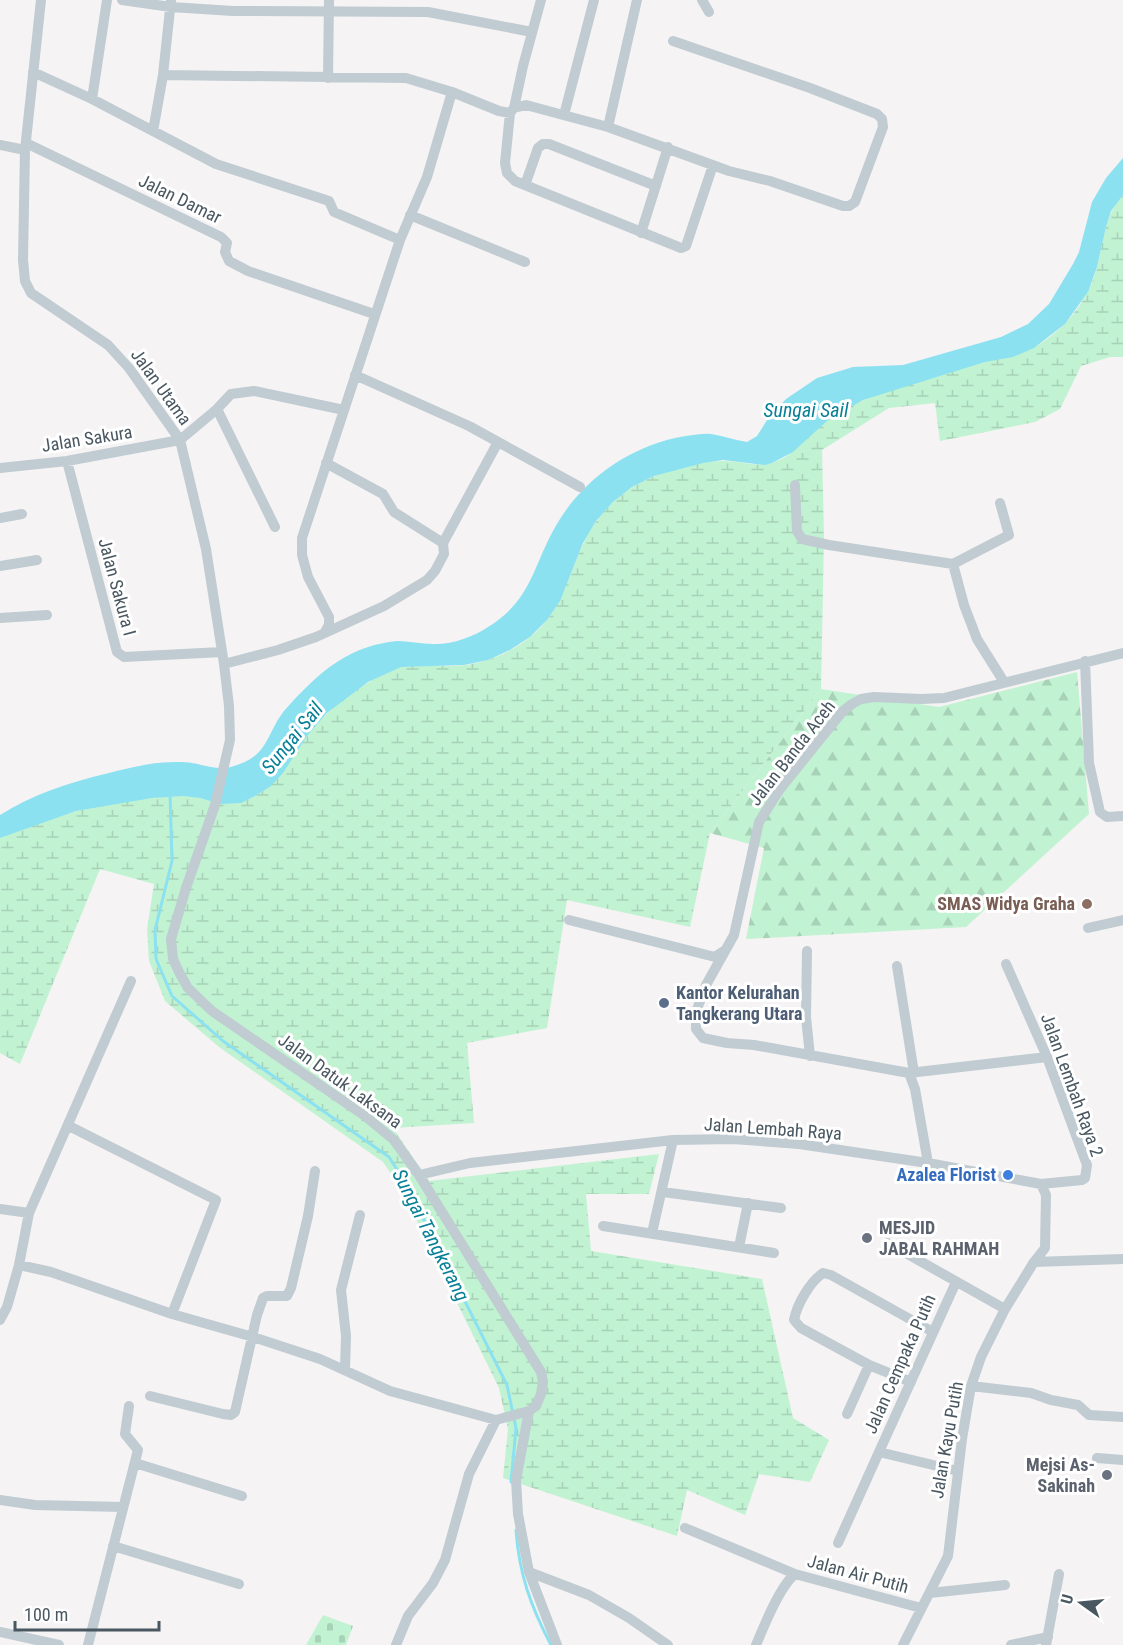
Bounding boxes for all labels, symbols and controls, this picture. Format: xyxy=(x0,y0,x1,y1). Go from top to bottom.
street label: Jalan Damar xyxy=(135,169,225,228)
street label: Jalan Utama xyxy=(127,344,196,429)
water label: Sungai Sail xyxy=(764,398,849,422)
street label: Jalan Sakura xyxy=(40,421,134,456)
street label: Jalan Sakura I xyxy=(94,536,141,638)
street label: Jalan Banda Aceh xyxy=(744,696,839,809)
water label: Sungai Sail xyxy=(256,697,328,779)
place label: SMAS Widya Graha xyxy=(937,893,1075,914)
marker: SMAS Widya Graha xyxy=(1080,897,1094,911)
place label: Kantor Kelurahan Tangkerang Utara xyxy=(676,982,802,1024)
marker: Kantor Kelurahan Tangkerang Utara xyxy=(657,996,671,1010)
street label: Jalan Lembah Raya 2 xyxy=(1037,1010,1108,1159)
street label: Jalan Datuk Laksana xyxy=(274,1029,406,1132)
street label: Jalan Lembah Raya xyxy=(704,1113,843,1144)
place label: Azalea Florist xyxy=(896,1164,996,1185)
water label: Sungai Tangkerang xyxy=(387,1165,475,1305)
marker: Azalea Florist xyxy=(1001,1168,1015,1182)
place label: MESJID JABAL RAHMAH xyxy=(879,1217,999,1259)
marker: MESJID JABAL RAHMAH xyxy=(860,1231,874,1245)
street label: Jalan Cempaka Putih xyxy=(859,1291,940,1437)
street label: Jalan Kayu Putih xyxy=(926,1380,967,1500)
place label: Mejsi As- Sakinah xyxy=(1026,1454,1095,1496)
marker: Mejsi As- Sakinah xyxy=(1100,1468,1114,1482)
street label: Jalan Air Putih xyxy=(805,1550,911,1597)
north arrow xyxy=(1051,1573,1111,1633)
text: U xyxy=(1057,1592,1077,1606)
scale bar xyxy=(15,1594,159,1632)
text: 100 m xyxy=(24,1604,68,1625)

